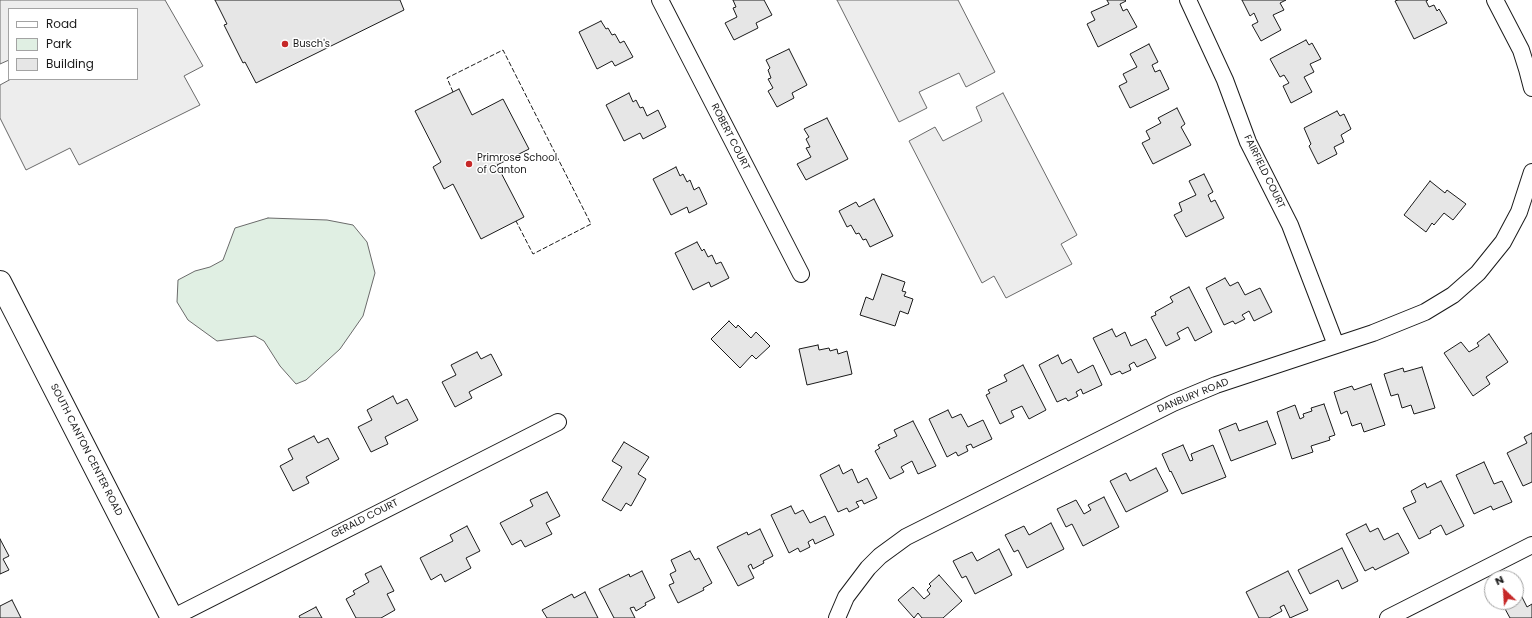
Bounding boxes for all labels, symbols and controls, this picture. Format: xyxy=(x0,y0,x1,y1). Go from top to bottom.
legend xyxy=(8,8,138,80)
text: Road xyxy=(46,15,77,32)
text: Park xyxy=(46,35,72,52)
place label: Busch's xyxy=(293,38,330,50)
marker: Busch's xyxy=(280,39,290,49)
text: Building xyxy=(46,55,94,72)
street label: ROBERT COURT xyxy=(708,102,752,172)
street label: FAIRFIELD COURT xyxy=(1241,133,1287,211)
place label: Primrose School of Canton xyxy=(477,152,557,176)
marker: Primrose School of Canton xyxy=(464,159,474,169)
street label: DANBURY ROAD xyxy=(1155,376,1231,416)
street label: SOUTH CANTON CENTER ROAD xyxy=(47,382,125,518)
street label: GERALD COURT xyxy=(329,497,401,541)
north arrow xyxy=(1484,570,1524,610)
text: N xyxy=(1492,571,1506,589)

